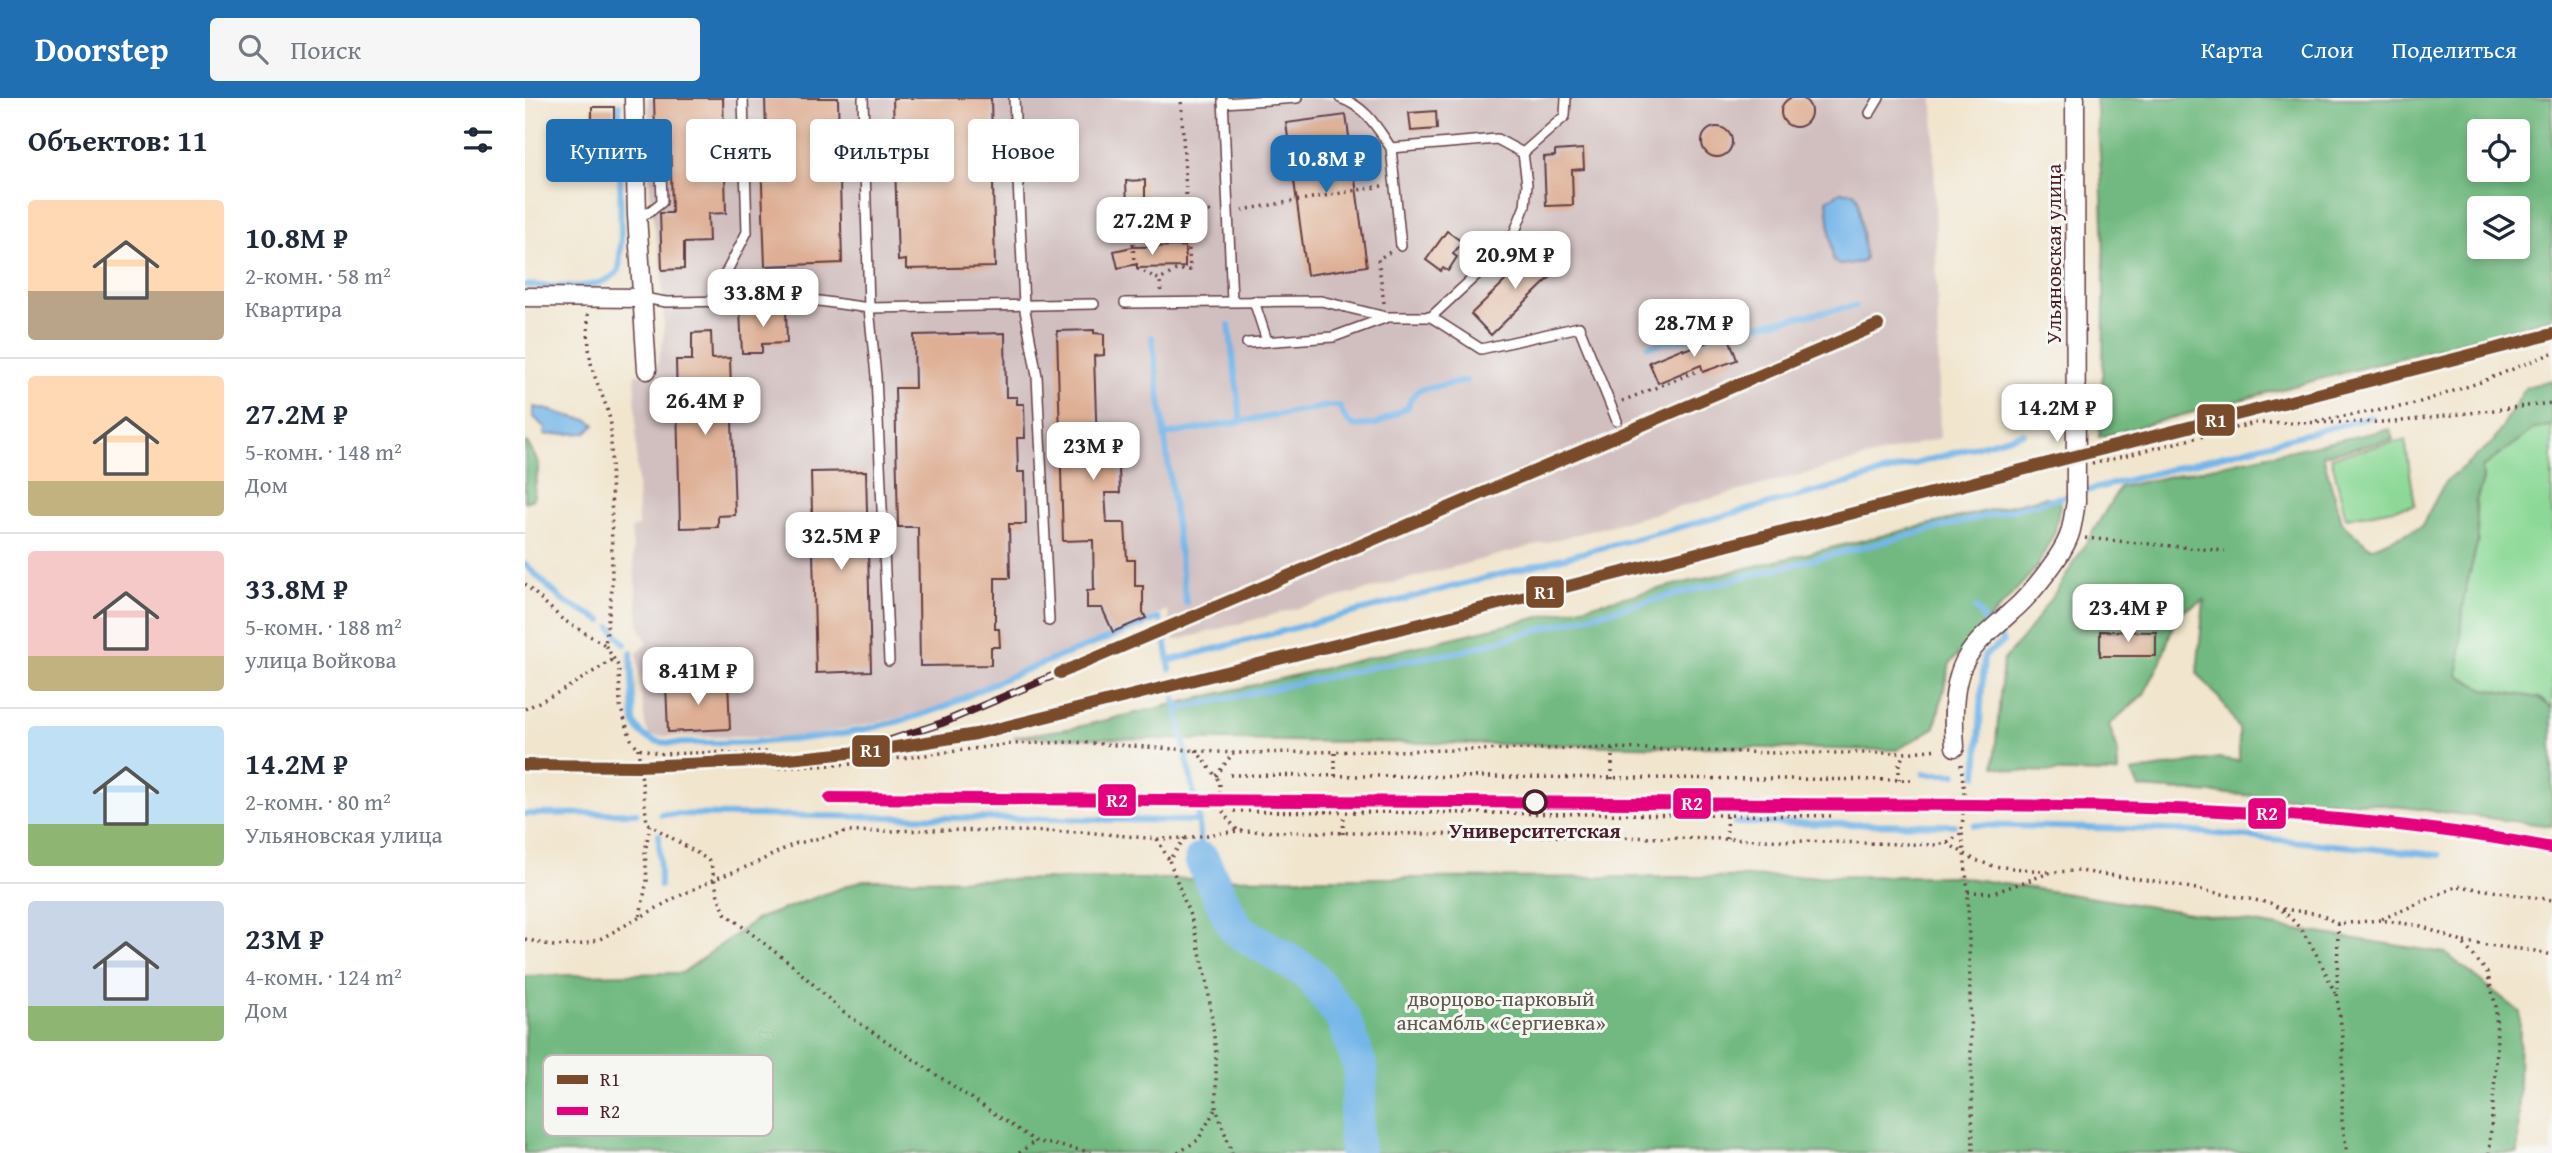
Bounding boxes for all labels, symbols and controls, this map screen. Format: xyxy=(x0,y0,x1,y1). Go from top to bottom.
search box xyxy=(210,18,700,81)
text: Doorstep xyxy=(35,25,168,73)
icon: search xyxy=(234,30,272,68)
text: Поиск xyxy=(290,30,361,69)
text: Карта xyxy=(2201,32,2263,67)
text: Слои xyxy=(2301,32,2354,67)
text: Поделиться xyxy=(2392,32,2517,67)
text: Объектов: 11 xyxy=(28,118,208,162)
chip: Купить xyxy=(546,119,672,182)
chip: Снять xyxy=(686,119,796,182)
chip: Фильтры xyxy=(810,119,954,182)
chip: Новое xyxy=(968,119,1079,182)
map controls xyxy=(2467,119,2530,259)
button: locate xyxy=(2467,119,2530,182)
icon: filters xyxy=(459,121,497,159)
pin: 10.8M ₽ xyxy=(1261,136,1391,195)
text: 10.8M ₽ xyxy=(1286,141,1366,174)
street label: Ульяновская улица xyxy=(2038,164,2069,344)
button: layers xyxy=(2467,196,2530,259)
pin: 27.2M ₽ xyxy=(1087,198,1217,257)
text: 27.2M ₽ xyxy=(1112,203,1192,236)
text: 10.8M ₽ xyxy=(245,215,348,259)
icon: home xyxy=(84,228,168,312)
pin: 20.9M ₽ xyxy=(1450,232,1580,291)
text: 20.9M ₽ xyxy=(1475,237,1555,270)
text: 2-комн. · 58 m² xyxy=(245,259,391,292)
pin: 33.8M ₽ xyxy=(698,270,828,329)
text: 33.8M ₽ xyxy=(723,275,803,308)
text: Квартира xyxy=(245,292,342,325)
pin: 28.7M ₽ xyxy=(1629,300,1759,359)
text: 28.7M ₽ xyxy=(1654,305,1734,338)
pin: 26.4M ₽ xyxy=(640,378,770,437)
text: 26.4M ₽ xyxy=(665,383,745,416)
pin: 14.2M ₽ xyxy=(1992,384,2122,444)
text: 14.2M ₽ xyxy=(2017,390,2097,423)
text: 27.2M ₽ xyxy=(245,391,348,435)
line badge: R1 xyxy=(2196,403,2236,437)
icon: home xyxy=(84,404,168,488)
text: R1 xyxy=(2205,406,2227,434)
pin: 23M ₽ xyxy=(1044,422,1142,482)
text: 23M ₽ xyxy=(1063,428,1123,461)
text: 5-комн. · 148 m² xyxy=(245,435,402,468)
text: Дом xyxy=(245,468,288,501)
pin: 32.5M ₽ xyxy=(776,512,906,572)
text: 32.5M ₽ xyxy=(801,518,881,551)
text: 33.8M ₽ xyxy=(245,566,348,610)
line badge: R1 xyxy=(1525,575,1565,609)
text: R1 xyxy=(1534,578,1556,606)
icon: home xyxy=(84,579,168,663)
pin: 23.4M ₽ xyxy=(2063,584,2193,644)
text: 23.4M ₽ xyxy=(2088,590,2168,623)
text: 5-комн. · 188 m² xyxy=(245,610,402,643)
text: улица Войкова xyxy=(245,643,397,676)
pin: 8.41M ₽ xyxy=(633,648,763,707)
text: 8.41M ₽ xyxy=(658,653,738,686)
line badge: R1 xyxy=(851,734,891,768)
text: R1 xyxy=(860,736,882,764)
text: 14.2M ₽ xyxy=(245,741,348,785)
icon: home xyxy=(84,754,168,838)
line badge: R2 xyxy=(1097,783,1137,817)
text: 2-комн. · 80 m² xyxy=(245,785,391,818)
text: R2 xyxy=(1106,786,1128,814)
line badge: R2 xyxy=(1672,787,1712,820)
text: R2 xyxy=(1681,789,1703,817)
marker: Университетская xyxy=(1523,790,1547,814)
line badge: R2 xyxy=(2247,797,2287,830)
text: R2 xyxy=(2256,799,2278,827)
place label: Университетская xyxy=(1449,815,1621,846)
text: Ульяновская улица xyxy=(245,818,442,851)
text: 23M ₽ xyxy=(245,916,324,960)
icon: home xyxy=(84,929,168,1013)
text: 4-комн. · 124 m² xyxy=(245,960,402,993)
park label: дворцово-парковый ансамбль «Сергиевка» xyxy=(1396,983,1606,1038)
text: Дом xyxy=(245,993,288,1026)
legend xyxy=(543,1055,773,1136)
text: R1 xyxy=(600,1065,620,1093)
text: R2 xyxy=(600,1097,620,1125)

